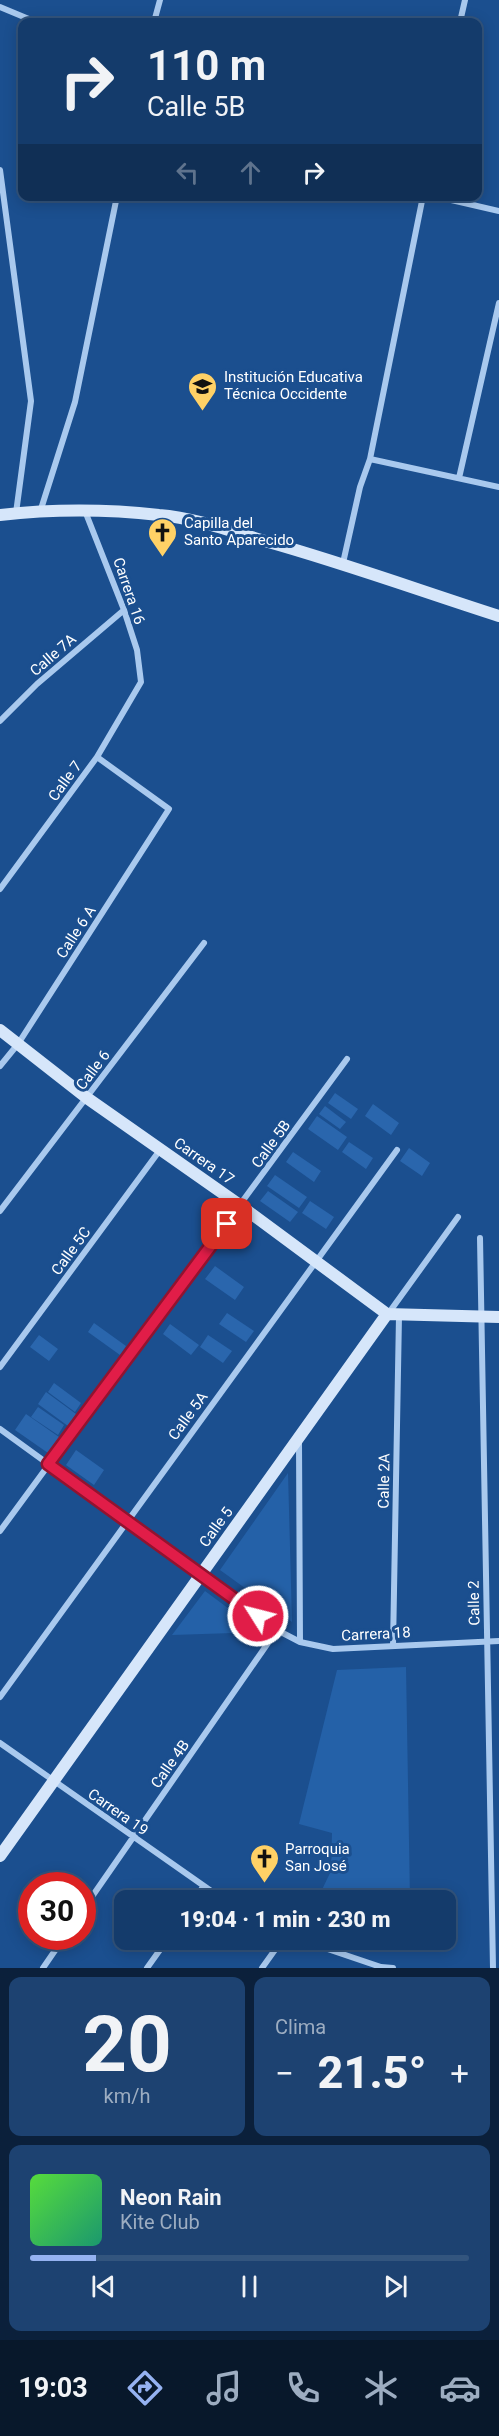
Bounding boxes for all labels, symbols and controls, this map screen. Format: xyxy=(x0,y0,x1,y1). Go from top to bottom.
text: 110 m xyxy=(147,41,266,90)
icon: right xyxy=(48,42,126,120)
text: Calle 5B xyxy=(147,91,245,123)
icon: left xyxy=(171,156,204,189)
icon: ahead xyxy=(234,156,267,189)
icon: right xyxy=(297,156,330,189)
place label: Institución Educativa Técnica Occidente xyxy=(224,368,363,403)
school or university icon: Institución Educativa Técnica Occidente xyxy=(187,370,219,412)
place label: Capilla del Santo Aparecido xyxy=(184,514,294,549)
church icon: Capilla del Santo Aparecido xyxy=(147,516,179,558)
street label: Carrera 16 xyxy=(109,555,149,627)
street label: Calle 7A xyxy=(26,630,80,680)
street label: Calle 7 xyxy=(44,757,86,805)
street label: Calle 6 A xyxy=(52,902,100,962)
street label: Calle 6 xyxy=(72,1046,114,1094)
street label: Calle 5B xyxy=(248,1117,294,1171)
street label: Carrera 17 xyxy=(170,1134,238,1188)
pin xyxy=(201,1198,252,1249)
icon: arrive xyxy=(210,1207,243,1240)
street label: Calle 5C xyxy=(48,1223,95,1279)
street label: Calle 5A xyxy=(165,1388,212,1444)
street label: Calle 2A xyxy=(375,1453,393,1509)
street label: Calle 5 xyxy=(195,1503,237,1551)
street label: Calle 2 xyxy=(465,1580,483,1626)
position arrow xyxy=(226,1584,290,1648)
street label: Carrera 18 xyxy=(341,1623,411,1645)
street label: Calle 4B xyxy=(147,1736,193,1792)
street label: Carrera 19 xyxy=(84,1785,152,1839)
place label: Parroquia San José xyxy=(285,1840,350,1875)
church icon: Parroquia San José xyxy=(248,1842,280,1884)
speed limit sign: 30 xyxy=(18,1872,96,1950)
text: 19:04 · 1 min · 230 m xyxy=(180,1907,390,1932)
text: 20 xyxy=(82,1999,172,2090)
text: Clima xyxy=(275,2015,326,2039)
text: 21.5° xyxy=(318,2046,427,2099)
text: − xyxy=(275,2054,294,2093)
text: + xyxy=(450,2054,469,2093)
text: km/h xyxy=(104,2084,150,2108)
text: Neon Rain xyxy=(120,2185,222,2210)
text: Kite Club xyxy=(120,2210,200,2234)
icon: previous xyxy=(87,2270,120,2303)
icon: pause xyxy=(233,2270,266,2303)
icon: next xyxy=(379,2270,412,2303)
icon: directions xyxy=(124,2367,166,2409)
icon: music xyxy=(203,2367,245,2409)
icon: phone xyxy=(282,2367,324,2409)
icon: climate xyxy=(360,2367,402,2409)
icon: car xyxy=(439,2367,481,2409)
text: 19:03 xyxy=(18,2372,88,2404)

